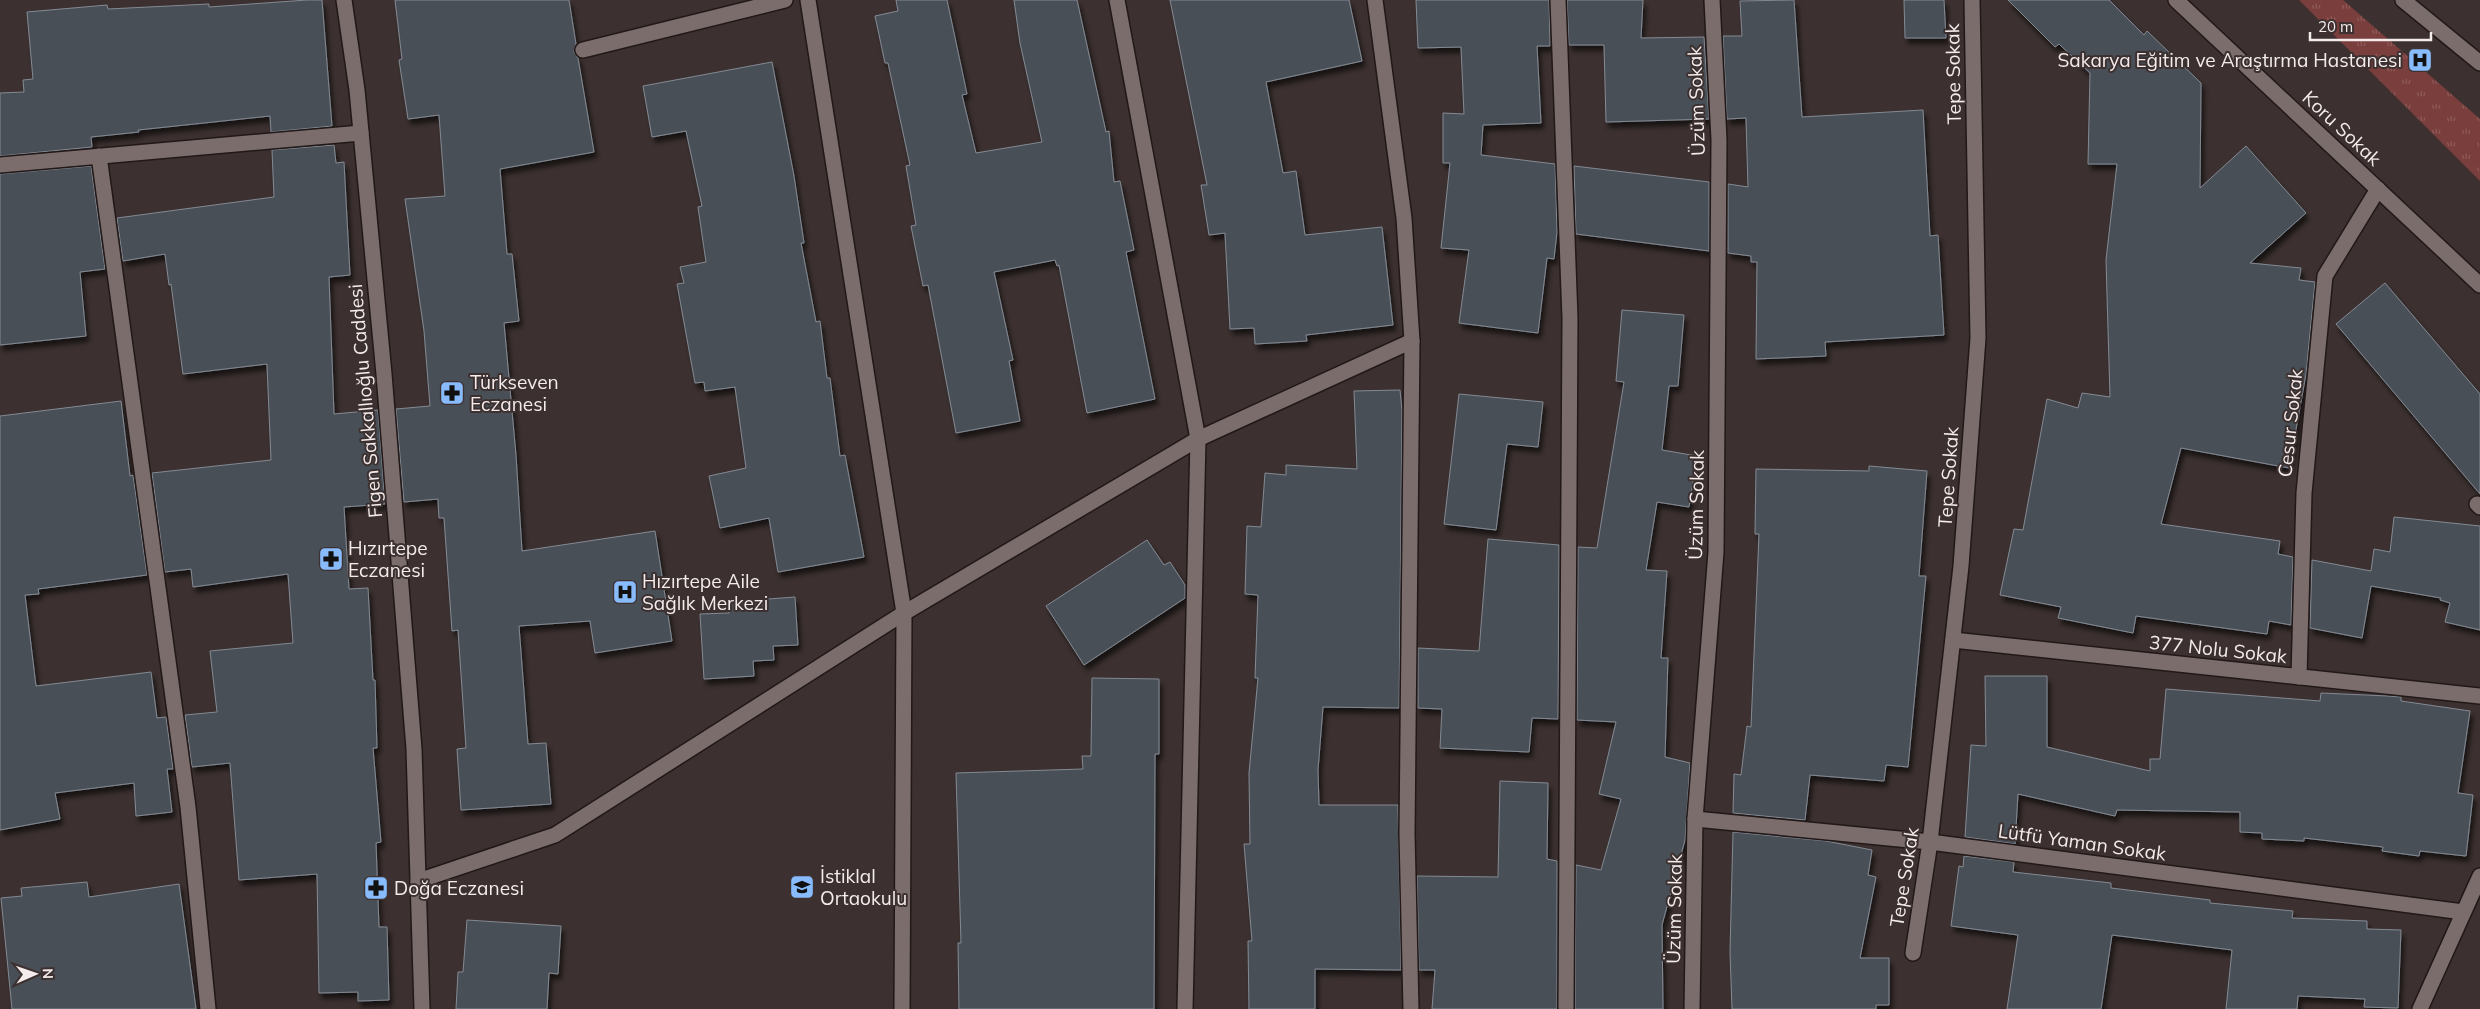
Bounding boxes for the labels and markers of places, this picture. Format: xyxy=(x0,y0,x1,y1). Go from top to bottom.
hospital icon: Sakarya Eğitim ve Araştırma Hastanesi xyxy=(2407,47,2433,73)
place label: Sakarya Eğitim ve Araştırma Hastanesi xyxy=(2057,48,2402,72)
place label: Türkseven Eczanesi xyxy=(470,370,559,416)
pharmacy icon: Türkseven Eczanesi xyxy=(439,380,465,406)
place label: Hızırtepe Eczanesi xyxy=(348,536,428,582)
pharmacy icon: Hızırtepe Eczanesi xyxy=(318,546,344,572)
place label: Hızırtepe Aile Sağlık Merkezi xyxy=(642,569,768,615)
hospital icon: Hızırtepe Aile Sağlık Merkezi xyxy=(612,579,638,605)
place label: İstiklal Ortaokulu xyxy=(820,864,907,910)
school or university icon: İstiklal Ortaokulu xyxy=(789,874,815,900)
pharmacy icon: Doğa Eczanesi xyxy=(363,875,389,901)
place label: Doğa Eczanesi xyxy=(394,876,524,900)

